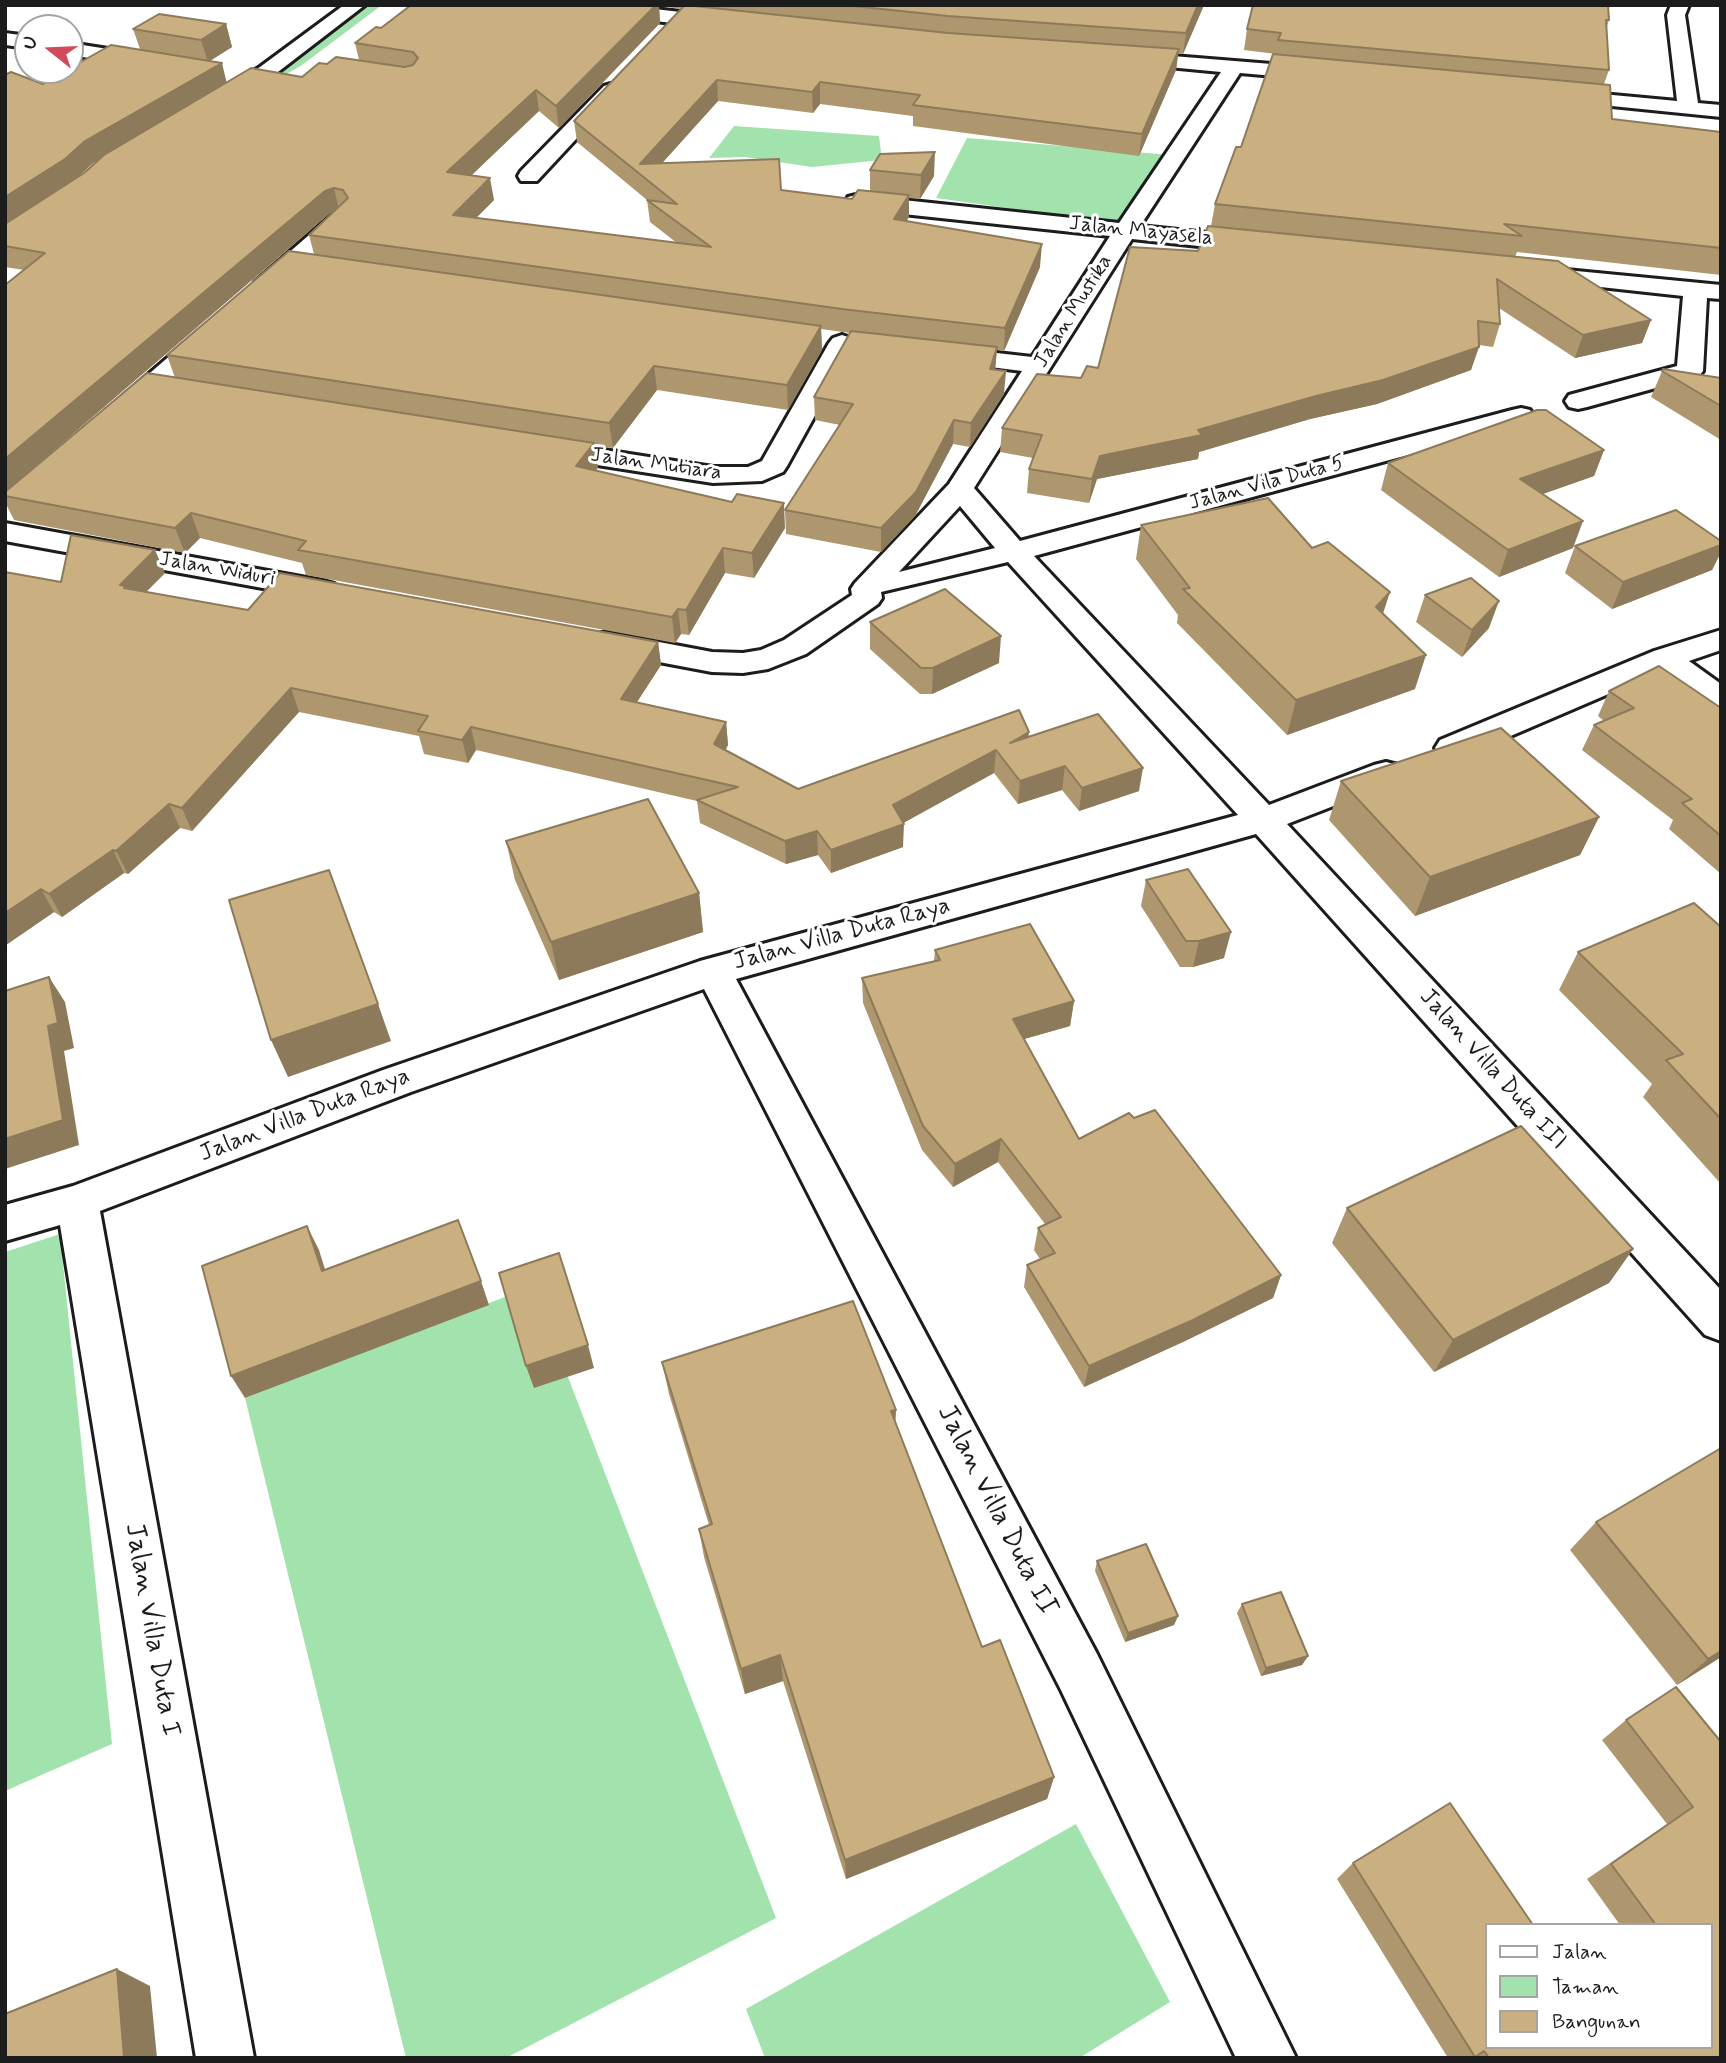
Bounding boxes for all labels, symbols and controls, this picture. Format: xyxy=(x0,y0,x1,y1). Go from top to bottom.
north arrow xyxy=(14,14,84,84)
text: U xyxy=(17,33,44,53)
street label: Jalan Mayasela xyxy=(1068,212,1214,252)
street label: Jalan Mustika xyxy=(1029,251,1119,373)
street label: Jalan Mutiara xyxy=(589,443,723,487)
street label: Jalan Vila Duta 5 xyxy=(1187,451,1347,517)
street label: Jalan Widuri xyxy=(157,547,277,593)
street label: Jalan Villa Duta Raya xyxy=(730,892,954,978)
street label: Jalan Villa Duta III xyxy=(1412,984,1572,1156)
street label: Jalan Villa Duta Raya xyxy=(196,1063,414,1169)
street label: Jalan Villa Duta II xyxy=(928,1400,1064,1622)
street label: Jalan Villa Duta I xyxy=(116,1521,186,1739)
legend xyxy=(1484,1923,1712,2049)
text: Jalan xyxy=(1552,1938,1607,1966)
text: Taman xyxy=(1552,1973,1619,2001)
text: Bangunan xyxy=(1552,2008,1641,2036)

